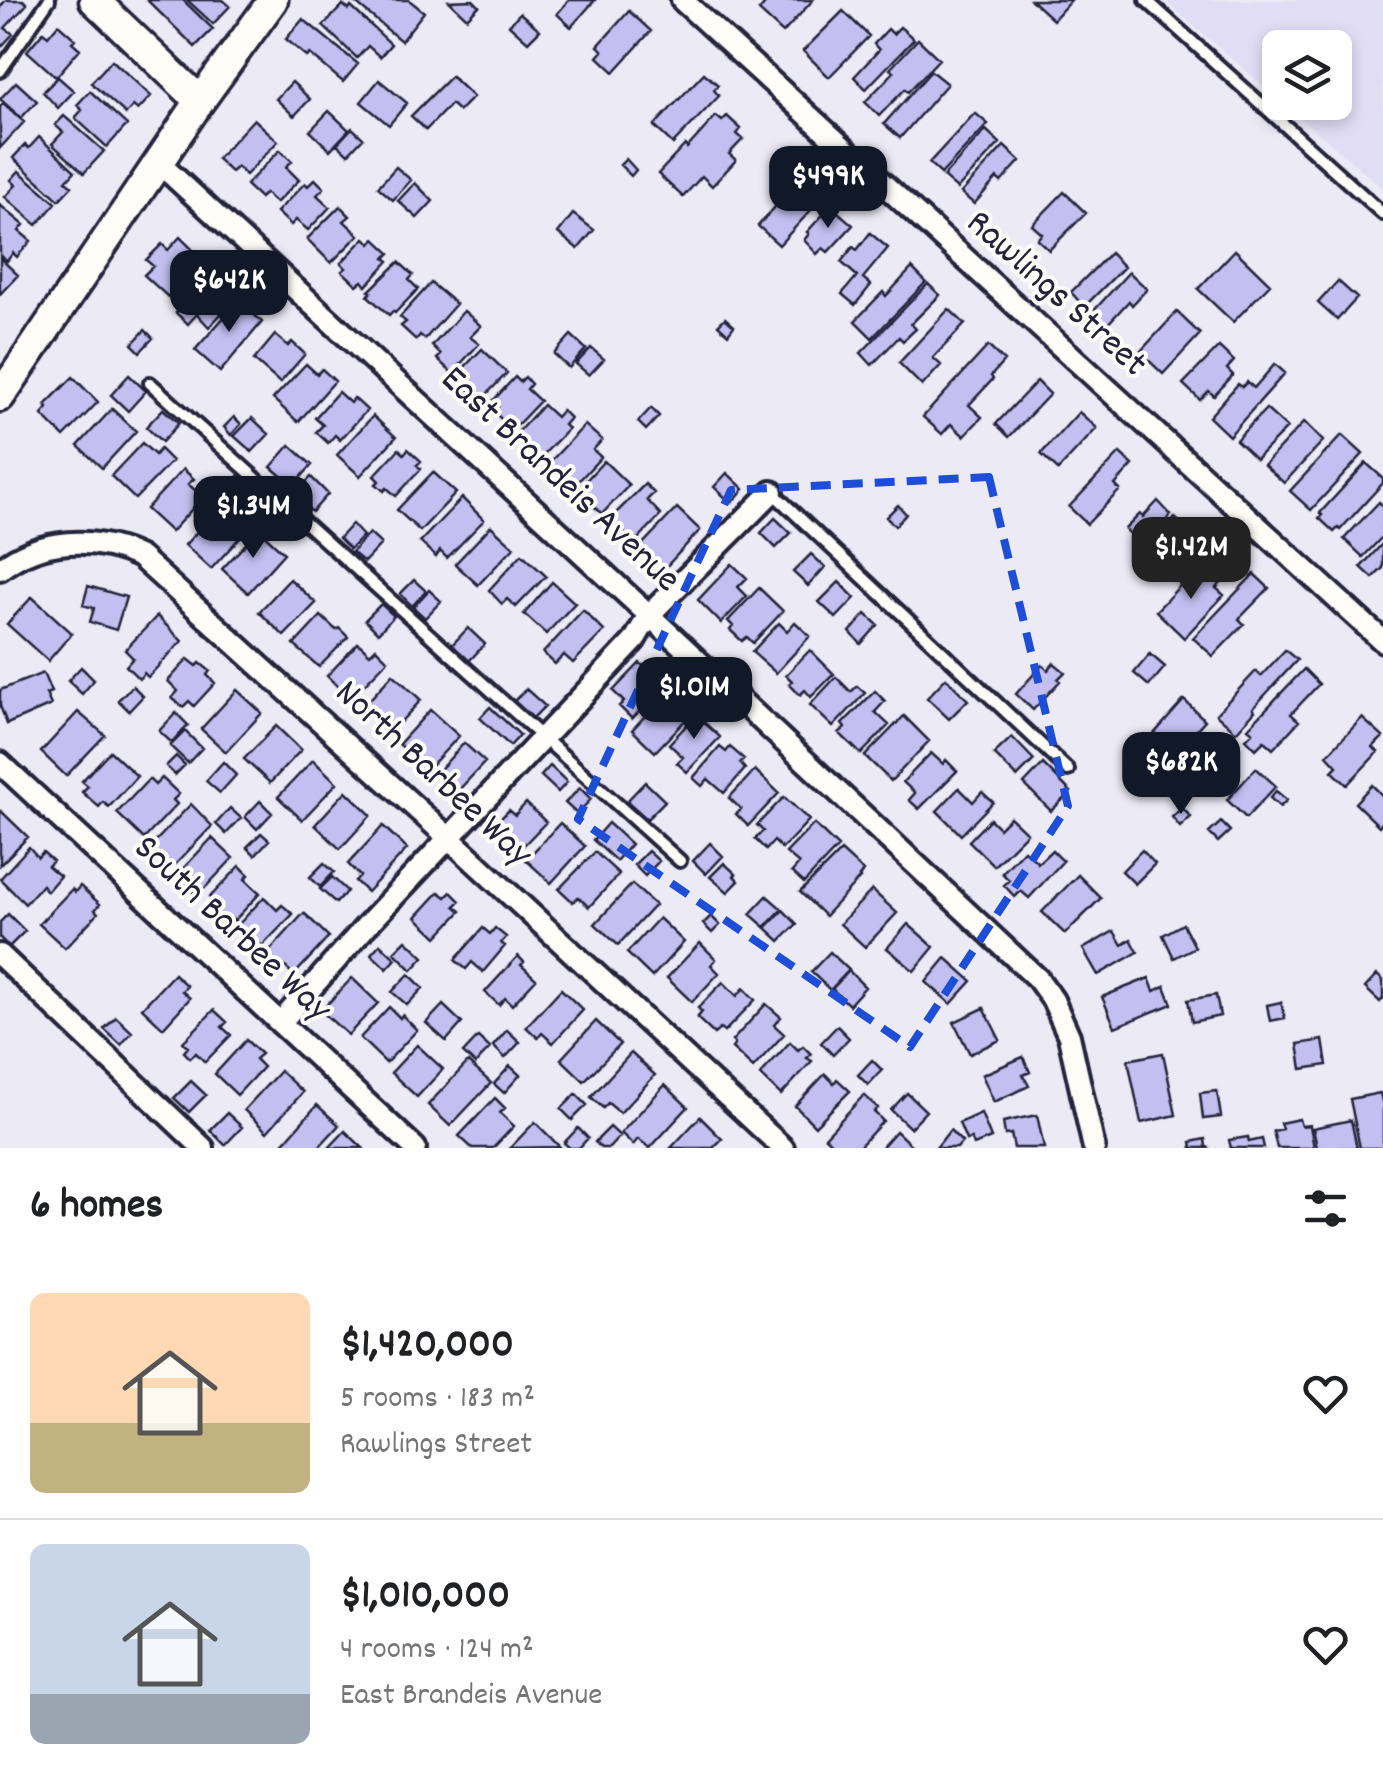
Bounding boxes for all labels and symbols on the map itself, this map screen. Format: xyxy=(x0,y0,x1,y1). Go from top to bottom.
pin: $499K xyxy=(758,146,898,231)
street label: Rawlings Street xyxy=(952,198,1158,392)
pin: $642K xyxy=(159,250,299,335)
street label: East Brandeis Avenue xyxy=(426,355,692,607)
pin: $1.34M xyxy=(172,476,334,561)
pin: $1.42M xyxy=(1110,517,1272,602)
pin: $1.01M xyxy=(613,657,775,742)
street label: North Barbee Way xyxy=(321,668,544,882)
pin: $682K xyxy=(1111,732,1251,817)
street label: South Barbee Way xyxy=(119,823,343,1037)

